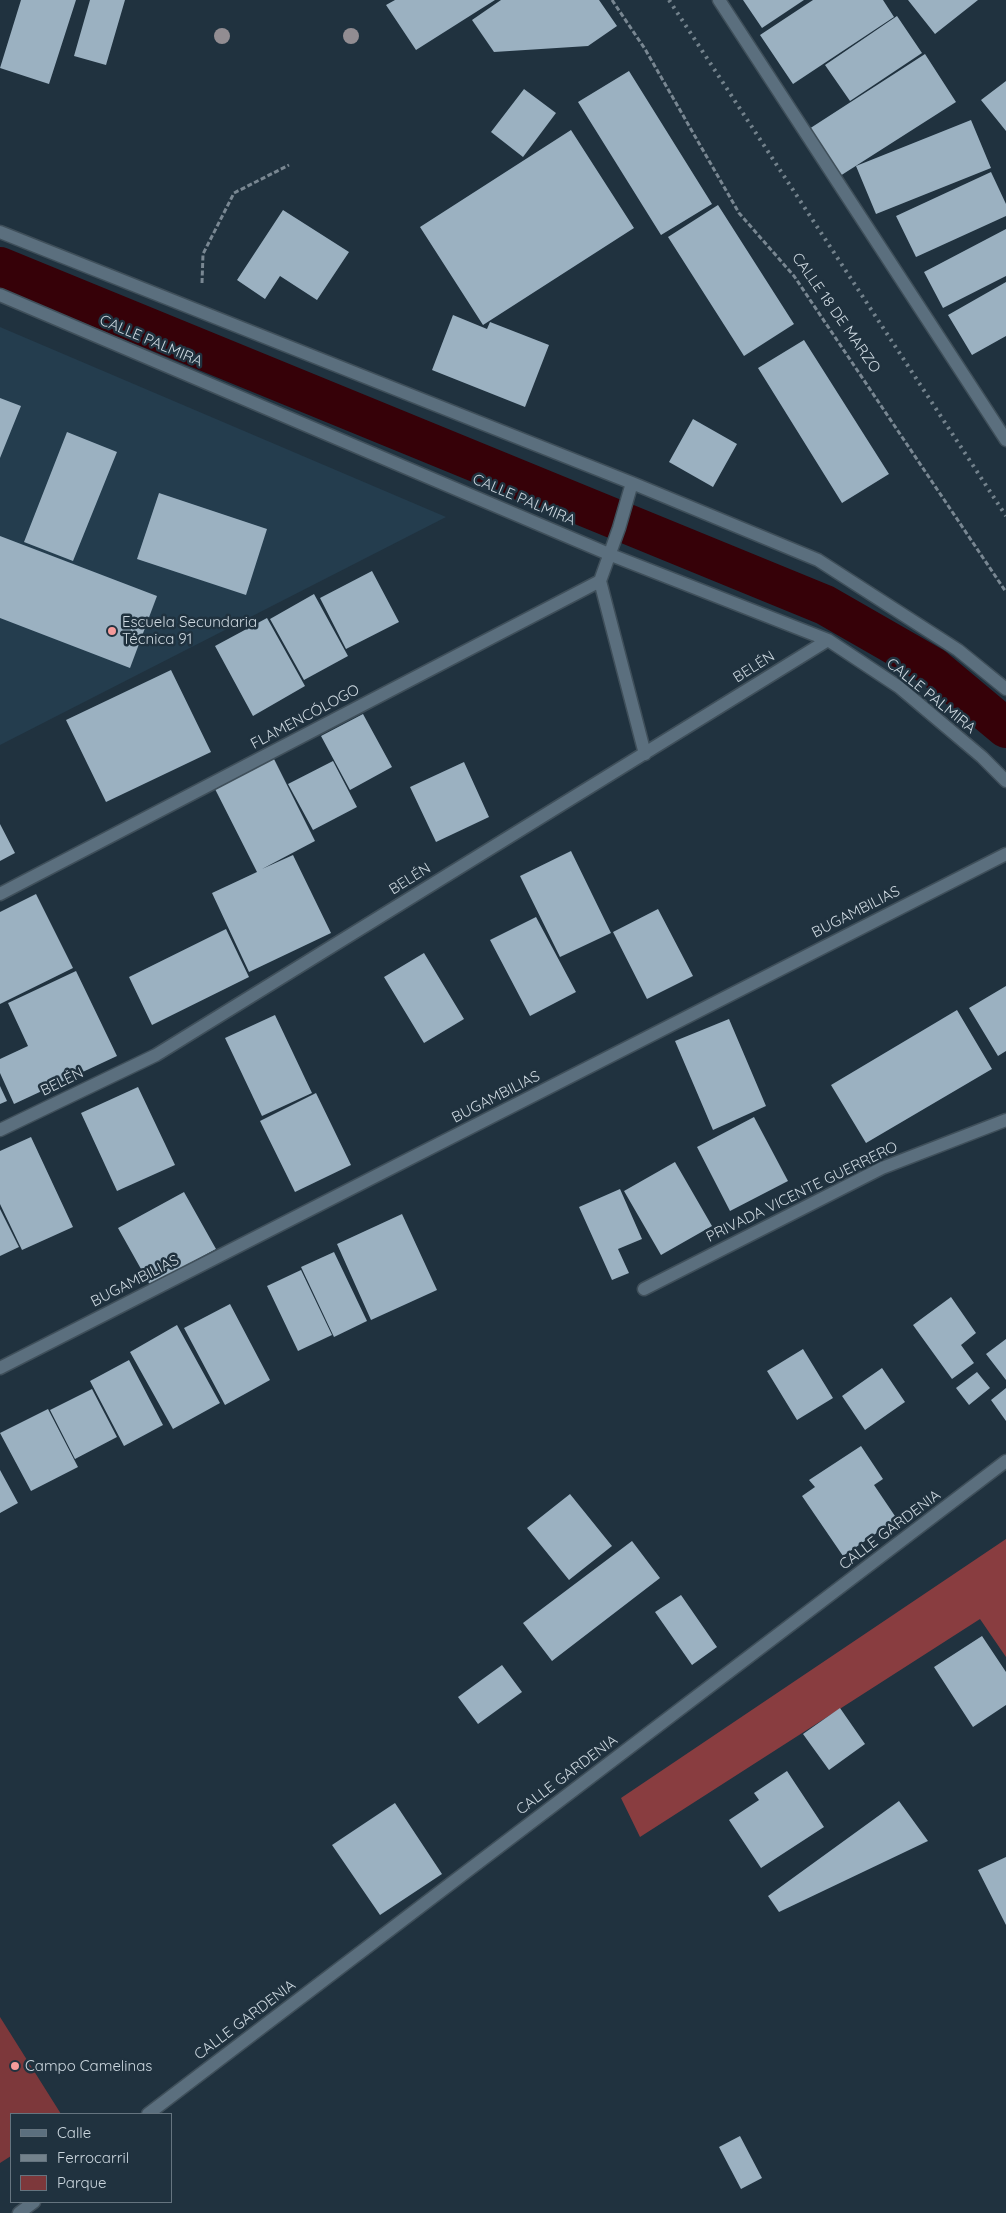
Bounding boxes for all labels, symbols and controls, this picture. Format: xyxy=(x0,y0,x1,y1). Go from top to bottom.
street label: CALLE 18 DE MARZO xyxy=(788,249,884,377)
street label: CALLE PALMIRA xyxy=(97,311,205,371)
street label: CALLE PALMIRA xyxy=(470,470,578,530)
place label: Escuela Secundaria Técnica 91 xyxy=(122,613,257,648)
marker: Escuela Secundaria Técnica 91 xyxy=(106,625,118,637)
street label: BELÉN xyxy=(730,647,778,687)
street label: CALLE PALMIRA xyxy=(883,654,979,738)
street label: FLAMENCÓLOGO xyxy=(248,681,362,753)
street label: BELÉN xyxy=(386,859,434,899)
street label: BUGAMBILIAS xyxy=(809,882,903,942)
street label: BELÉN xyxy=(38,1064,86,1100)
street label: BUGAMBILIAS xyxy=(449,1067,543,1127)
street label: PRIVADA VICENTE GUERRERO xyxy=(703,1138,901,1246)
street label: BUGAMBILIAS xyxy=(88,1251,182,1311)
street label: CALLE GARDENIA xyxy=(836,1486,944,1574)
street label: CALLE GARDENIA xyxy=(513,1731,621,1819)
street label: CALLE GARDENIA xyxy=(191,1976,299,2064)
place label: Campo Camelinas xyxy=(25,2057,152,2075)
marker: Campo Camelinas xyxy=(9,2060,21,2072)
legend xyxy=(10,2113,172,2203)
text: Calle xyxy=(57,2123,91,2142)
text: Ferrocarril xyxy=(57,2148,129,2167)
text: Parque xyxy=(57,2173,107,2192)

